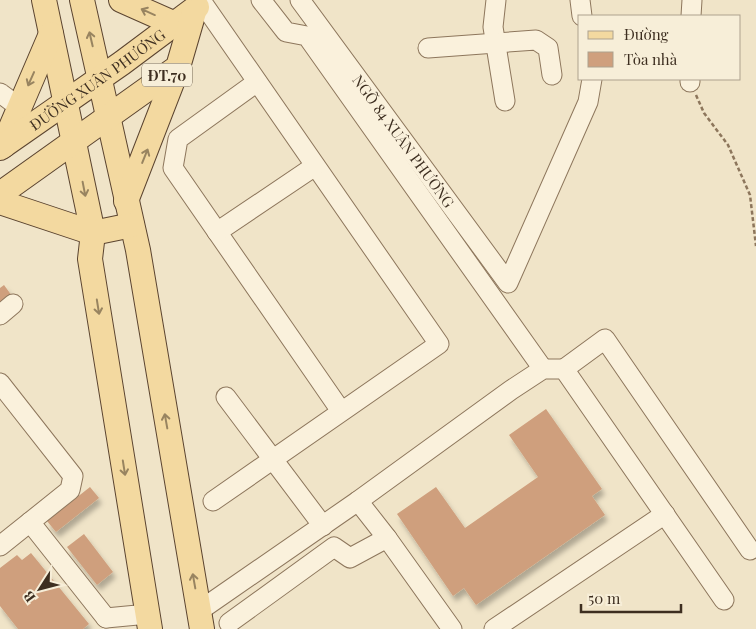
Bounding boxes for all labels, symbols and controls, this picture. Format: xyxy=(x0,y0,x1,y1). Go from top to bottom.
one-way arrow xyxy=(141,6,156,16)
legend xyxy=(578,15,741,80)
street label: ĐƯỜNG XUÂN PHƯƠNG xyxy=(25,24,169,134)
text: Đường xyxy=(624,24,669,44)
one-way arrow xyxy=(86,31,95,47)
text: Tòa nhà xyxy=(624,49,678,69)
road number: ĐT.70 xyxy=(142,64,192,86)
one-way arrow xyxy=(26,71,36,86)
street label: NGÕ 84 XUÂN PHƯƠNG xyxy=(348,71,459,212)
one-way arrow xyxy=(140,149,150,164)
one-way arrow xyxy=(80,180,89,196)
one-way arrow xyxy=(94,299,104,315)
one-way arrow xyxy=(161,413,171,429)
one-way arrow xyxy=(120,460,130,476)
north arrow xyxy=(15,564,65,614)
one-way arrow xyxy=(188,573,198,589)
scale bar xyxy=(581,582,681,614)
text: B xyxy=(19,588,40,606)
text: 50 m xyxy=(588,588,621,608)

